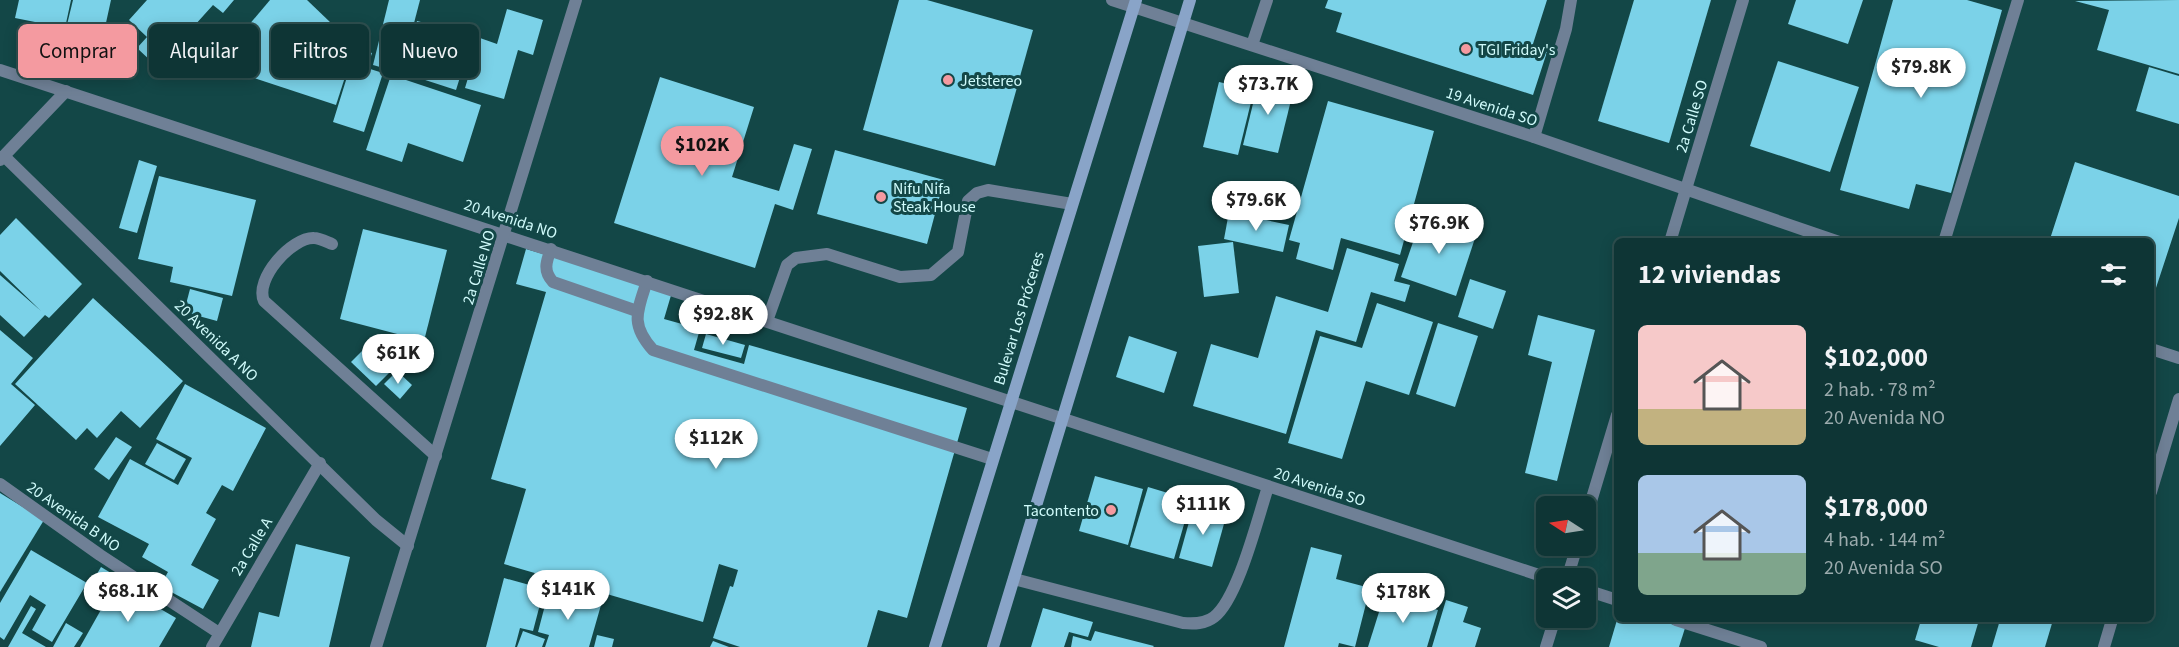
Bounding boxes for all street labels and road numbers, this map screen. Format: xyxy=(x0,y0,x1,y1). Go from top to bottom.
street label: 2a Calle SO xyxy=(1670,77,1713,155)
street label: 19 Avenida SO xyxy=(1443,82,1540,132)
street label: 20 Avenida NO xyxy=(461,194,560,244)
street label: 2a Calle NO xyxy=(457,227,501,307)
street label: Bulevar Los Próceres xyxy=(988,249,1050,388)
street label: 20 Avenida A NO xyxy=(170,295,263,386)
street label: 20 Avenida SO xyxy=(1271,462,1368,512)
street label: 20 Avenida B NO xyxy=(22,476,125,557)
street label: 2a Calle A xyxy=(226,513,278,580)

